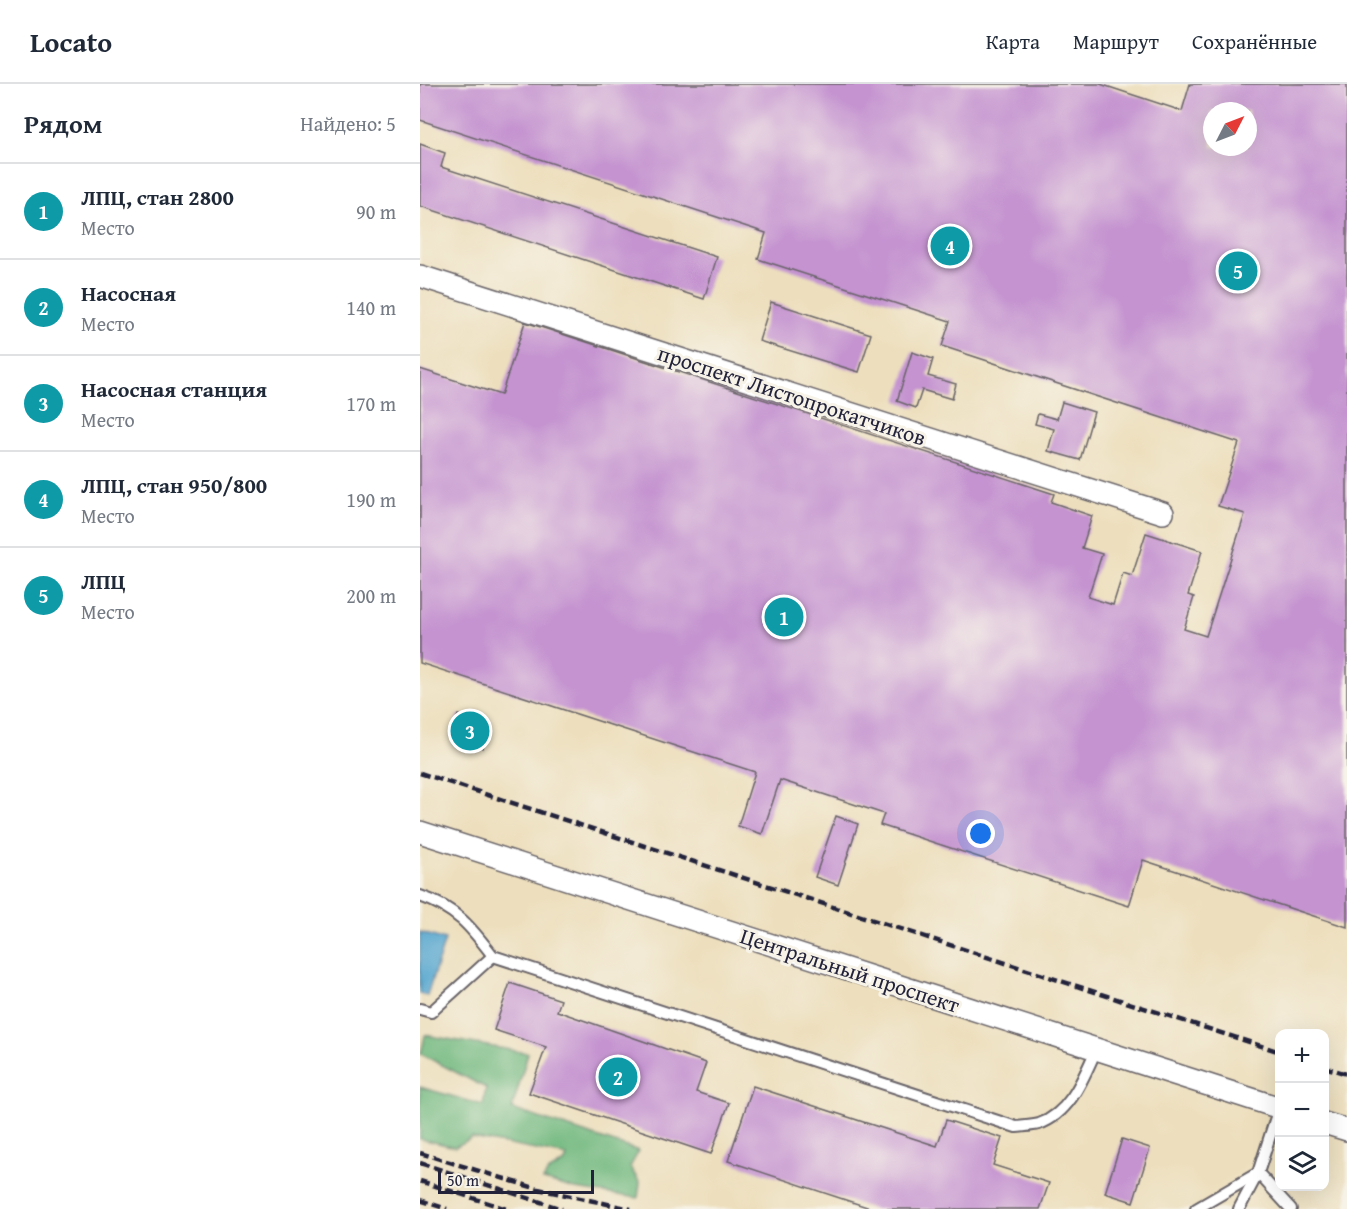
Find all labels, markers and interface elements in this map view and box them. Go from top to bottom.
text: Locato [30,21,112,62]
text: Карта [986,26,1040,57]
text: Маршрут [1073,26,1159,57]
text: Сохранённые [1192,26,1317,57]
north arrow [1203,102,1257,156]
text: Рядом [24,104,102,143]
text: Найдено: 5 [300,109,396,138]
text: ЛПЦ, стан 2800 [81,181,234,213]
text: 1 [38,197,49,226]
text: 90 m [356,197,396,226]
text: Место [81,213,135,242]
pin: 4 [930,224,970,268]
pin: 5 [1218,248,1258,294]
text: Насосная [81,277,176,309]
text: 2 [38,293,49,322]
text: 140 m [346,293,396,322]
text: Место [81,309,135,338]
street label: проспект Листопрокатчиков [654,337,930,453]
text: Насосная станция [81,373,267,405]
text: 3 [38,389,49,418]
text: 170 m [346,389,396,418]
text: Место [81,405,135,434]
text: ЛПЦ, стан 950/800 [81,469,267,501]
text: 4 [38,485,49,514]
text: 190 m [346,485,396,514]
text: Место [81,501,135,530]
text: ЛПЦ [81,565,126,597]
text: 5 [38,581,49,610]
text: 200 m [346,581,396,610]
pin: 1 [764,594,804,640]
text: Место [81,597,135,626]
pin: 3 [451,708,490,754]
your location [966,819,995,848]
street label: Центральный проспект [736,919,964,1021]
map controls [1275,1029,1329,1191]
button: + [1275,1029,1329,1083]
pin: 2 [598,1054,638,1100]
button: − [1275,1083,1329,1137]
button: layers [1275,1137,1329,1191]
scale bar [438,1167,594,1194]
text: 50 m [447,1168,479,1192]

